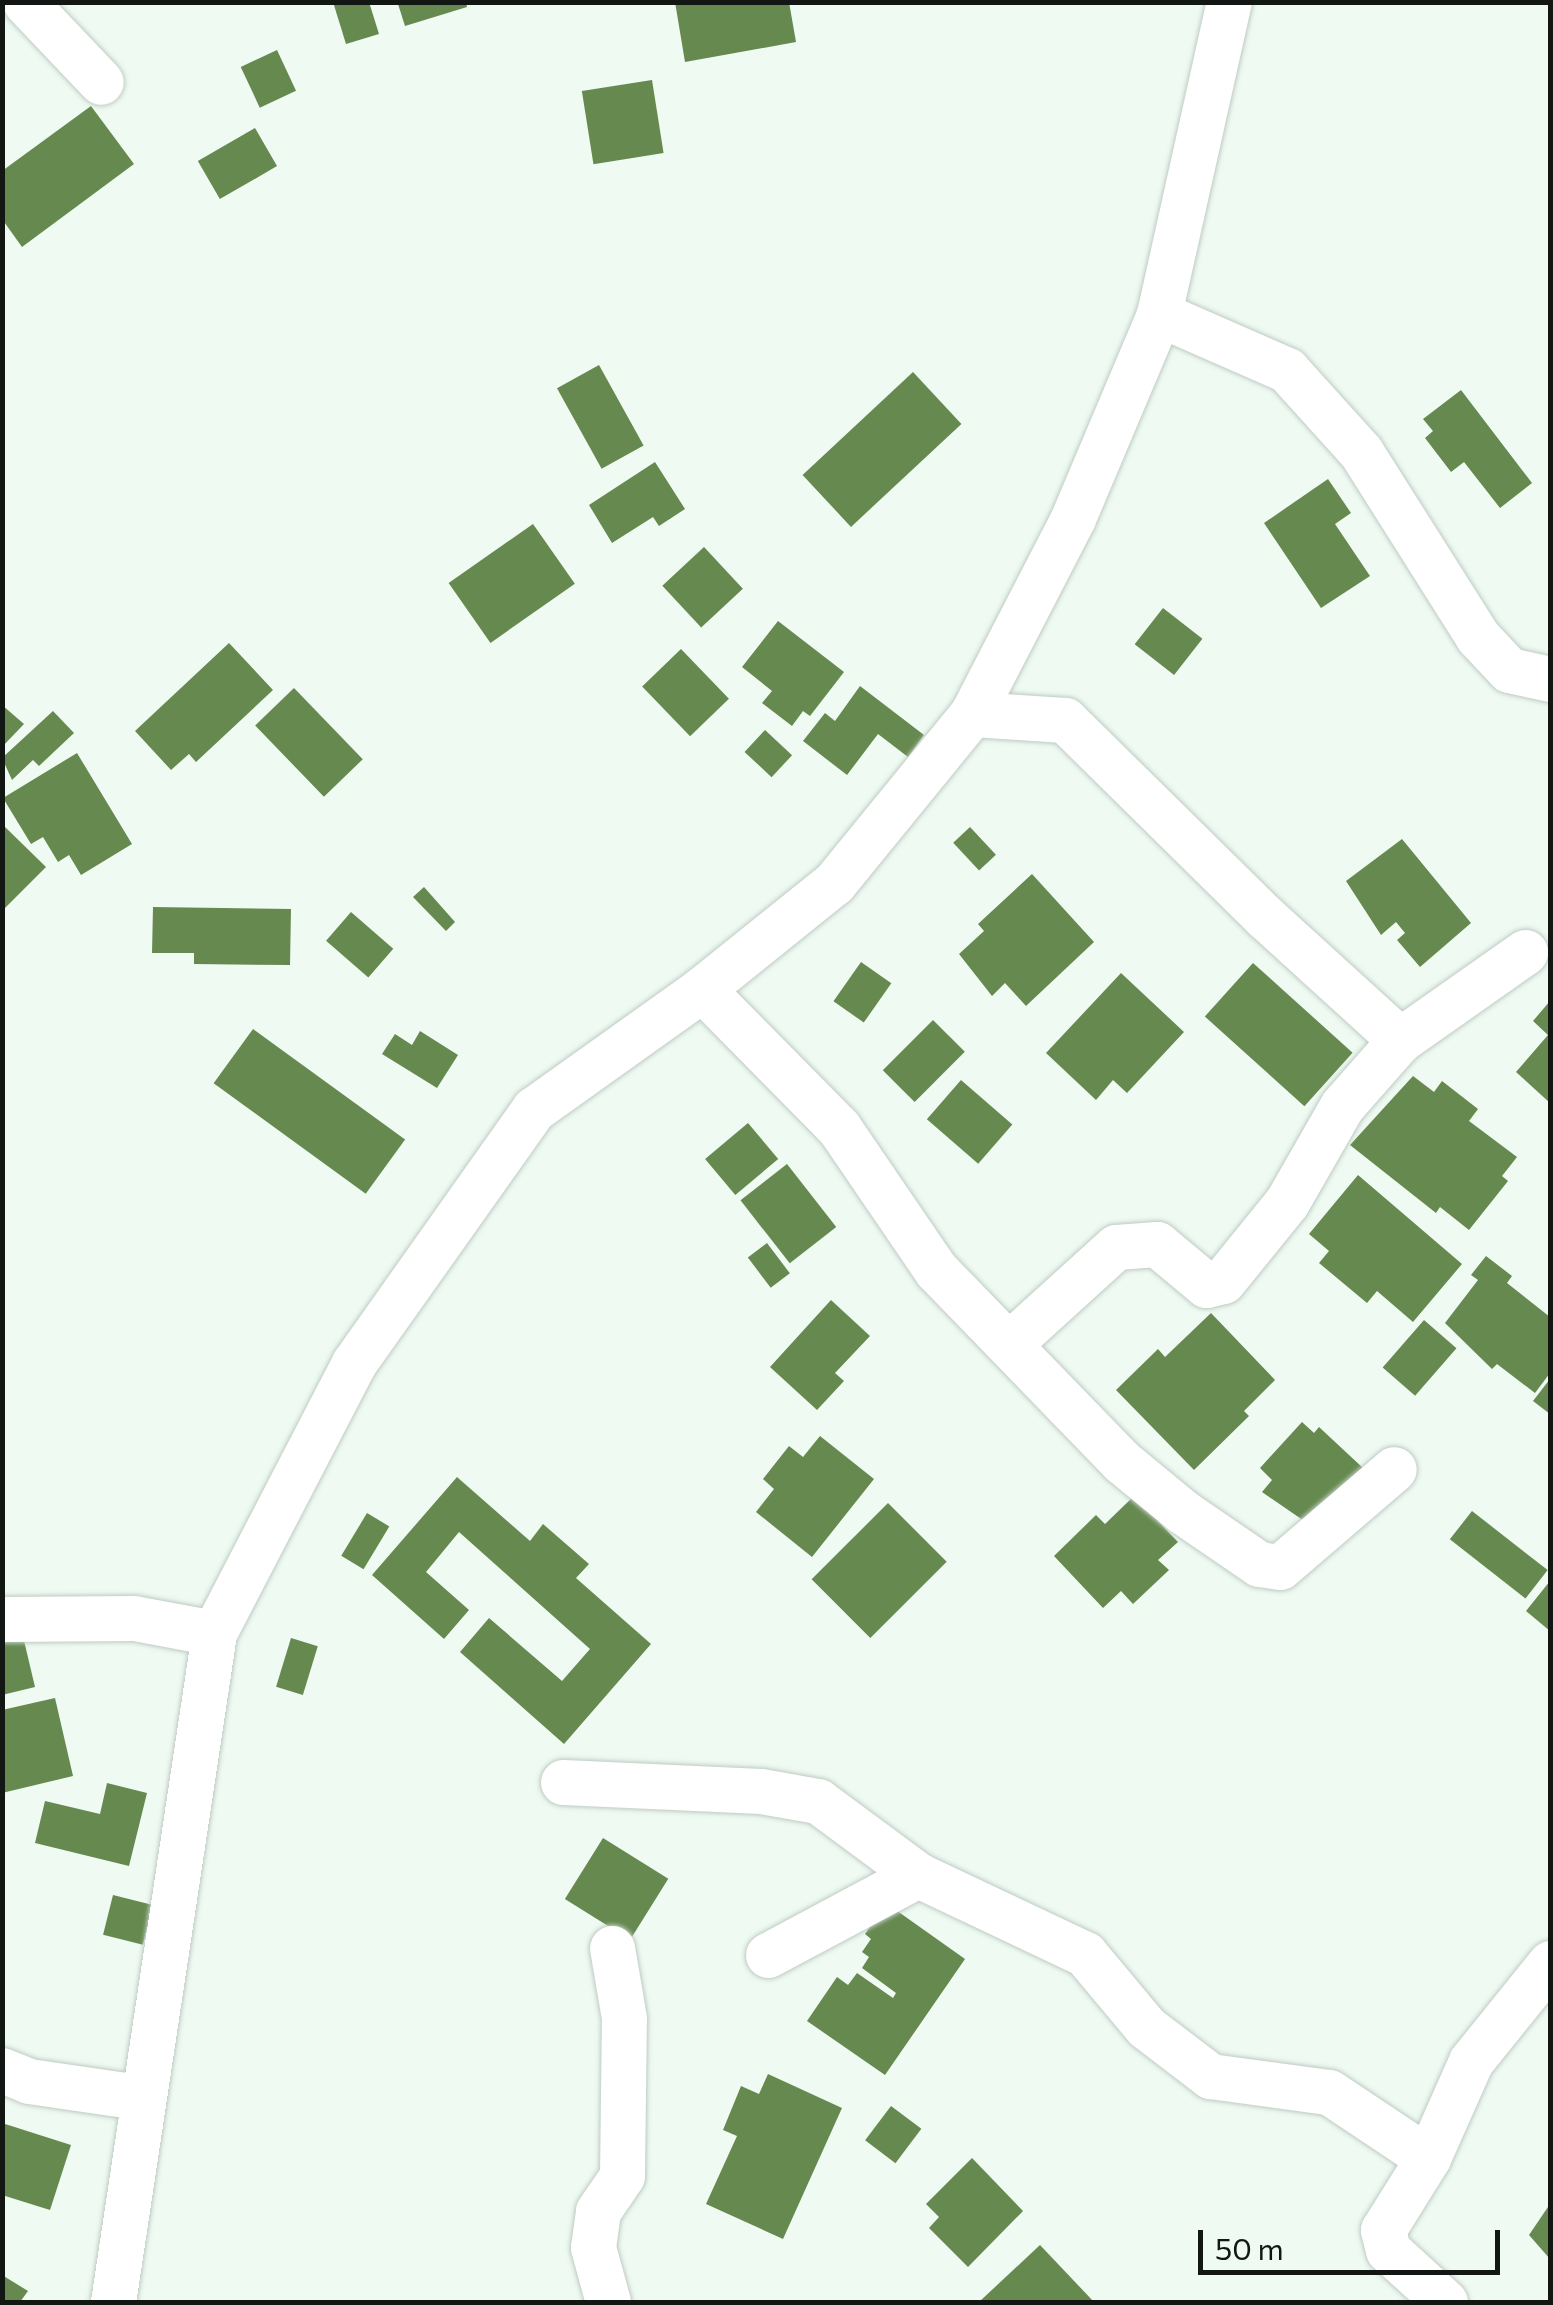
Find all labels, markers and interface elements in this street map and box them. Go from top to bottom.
scale bar [1203,2210,1506,2272]
text: 50 m [1215,2229,1284,2266]

